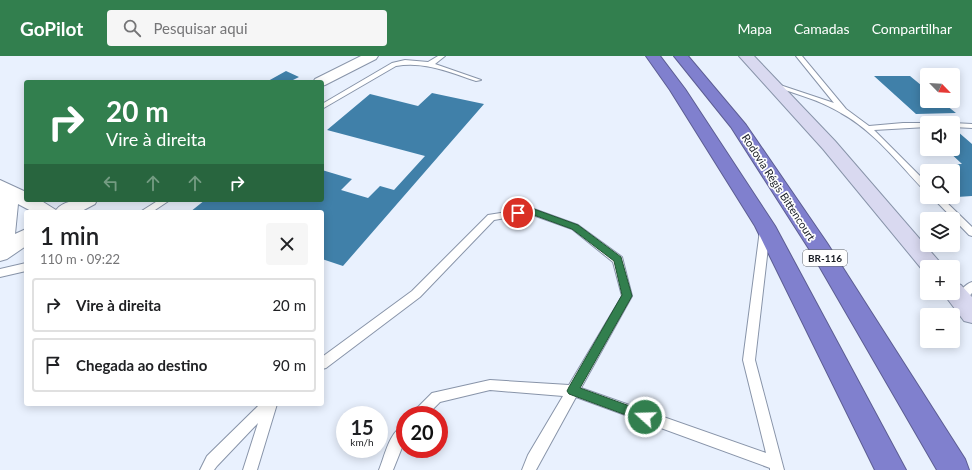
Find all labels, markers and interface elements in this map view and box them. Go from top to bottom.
search box [107,10,387,46]
text: GoPilot [20,17,83,40]
icon: search [121,17,143,39]
text: Pesquisar aqui [153,19,248,37]
text: Mapa [737,20,772,37]
text: Camadas [794,20,850,37]
text: Compartilhar [872,20,952,37]
north arrow [920,68,960,108]
map controls [920,68,960,348]
text: 20 m [106,94,169,128]
icon: right [40,96,92,148]
button: sound [920,116,960,156]
text: Vire à direita [106,128,206,150]
street label: Rodovia Régis Bittencourt [740,131,818,243]
button: search [920,164,960,204]
icon: left [100,172,122,194]
icon: ahead [142,172,164,194]
icon: ahead [184,172,206,194]
icon: right [226,172,248,194]
pin [501,196,535,230]
icon: arrive [507,202,529,224]
button: layers [920,212,960,252]
text: 1 min [40,221,99,250]
button: close [266,223,308,265]
road number: BR-116 [803,250,847,266]
text: 110 m · 09:22 [40,251,120,267]
button: + [920,260,960,300]
icon: right [42,294,64,316]
text: Vire à direita [76,296,161,314]
text: 20 m [272,296,306,314]
button: − [920,308,960,348]
icon: arrive [42,354,64,376]
text: Chegada ao destino [76,356,207,374]
text: 90 m [272,356,306,374]
position arrow [624,396,666,438]
speed limit sign: 20 [396,406,448,458]
text: 15 [350,415,374,439]
text: km/h [350,436,374,448]

